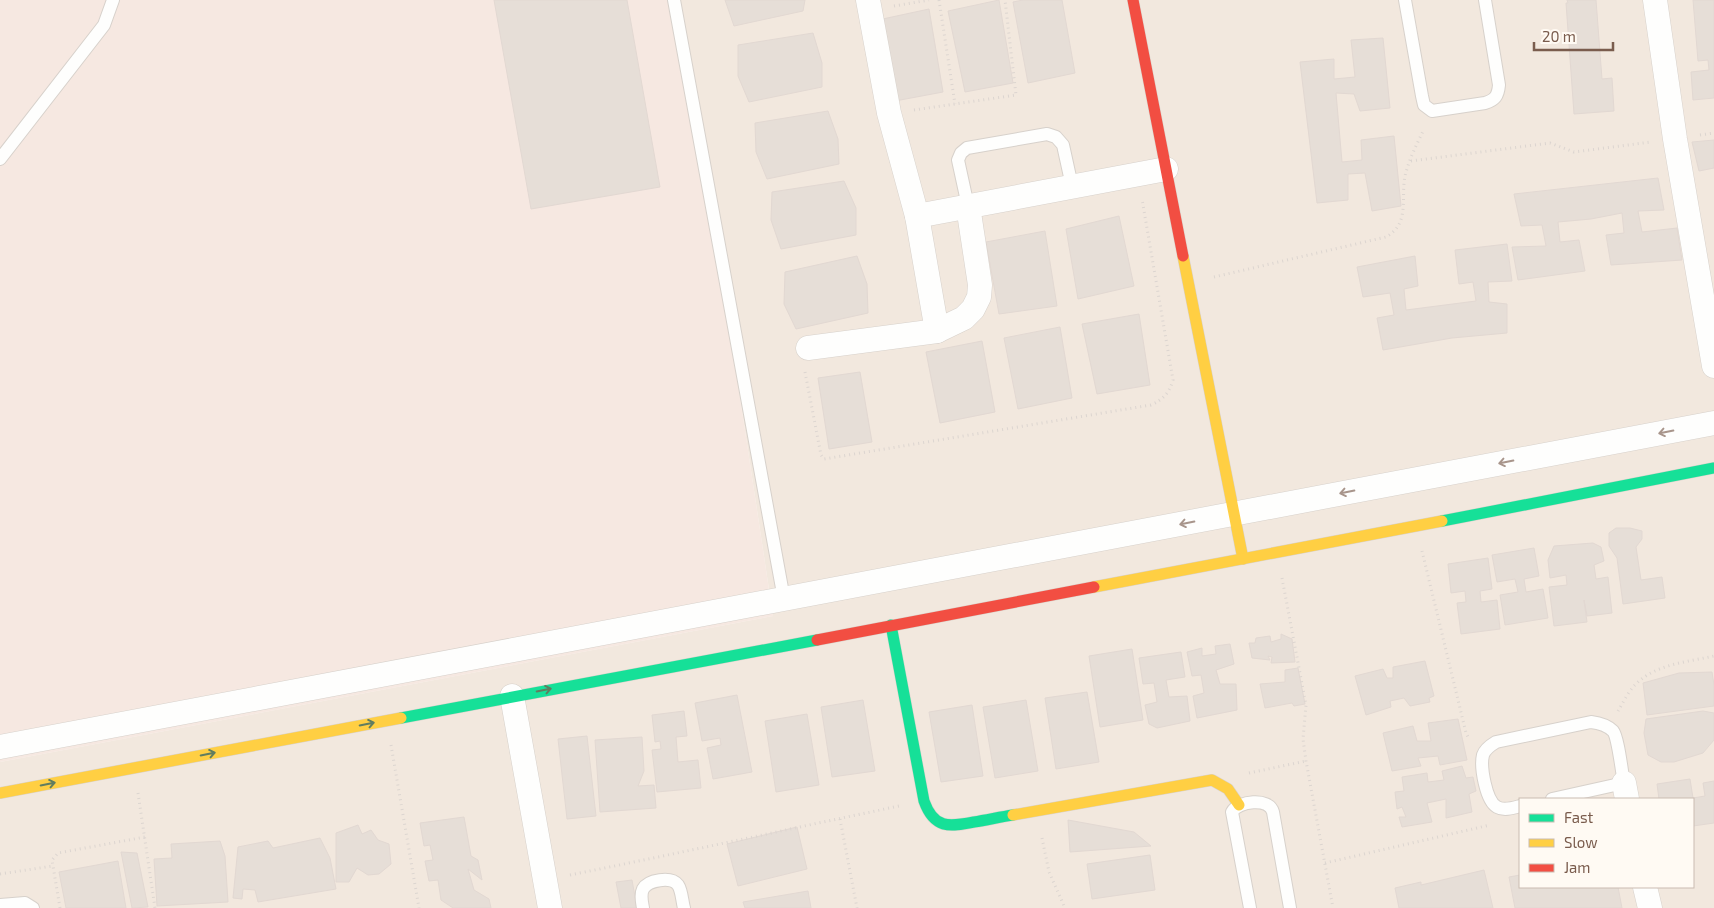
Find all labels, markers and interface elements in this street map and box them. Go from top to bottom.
scale bar [1534,20,1613,52]
text: 20 m [1542,27,1576,45]
one-way arrow [1659,428,1675,437]
one-way arrow [1499,458,1515,468]
one-way arrow [1339,488,1355,498]
one-way arrow [1179,518,1195,528]
one-way arrow [536,685,552,695]
one-way arrow [359,718,375,728]
one-way arrow [199,749,215,758]
one-way arrow [40,779,56,788]
legend [1519,798,1694,888]
text: Fast [1564,808,1594,826]
text: Slow [1564,833,1598,851]
text: Jam [1564,858,1590,876]

